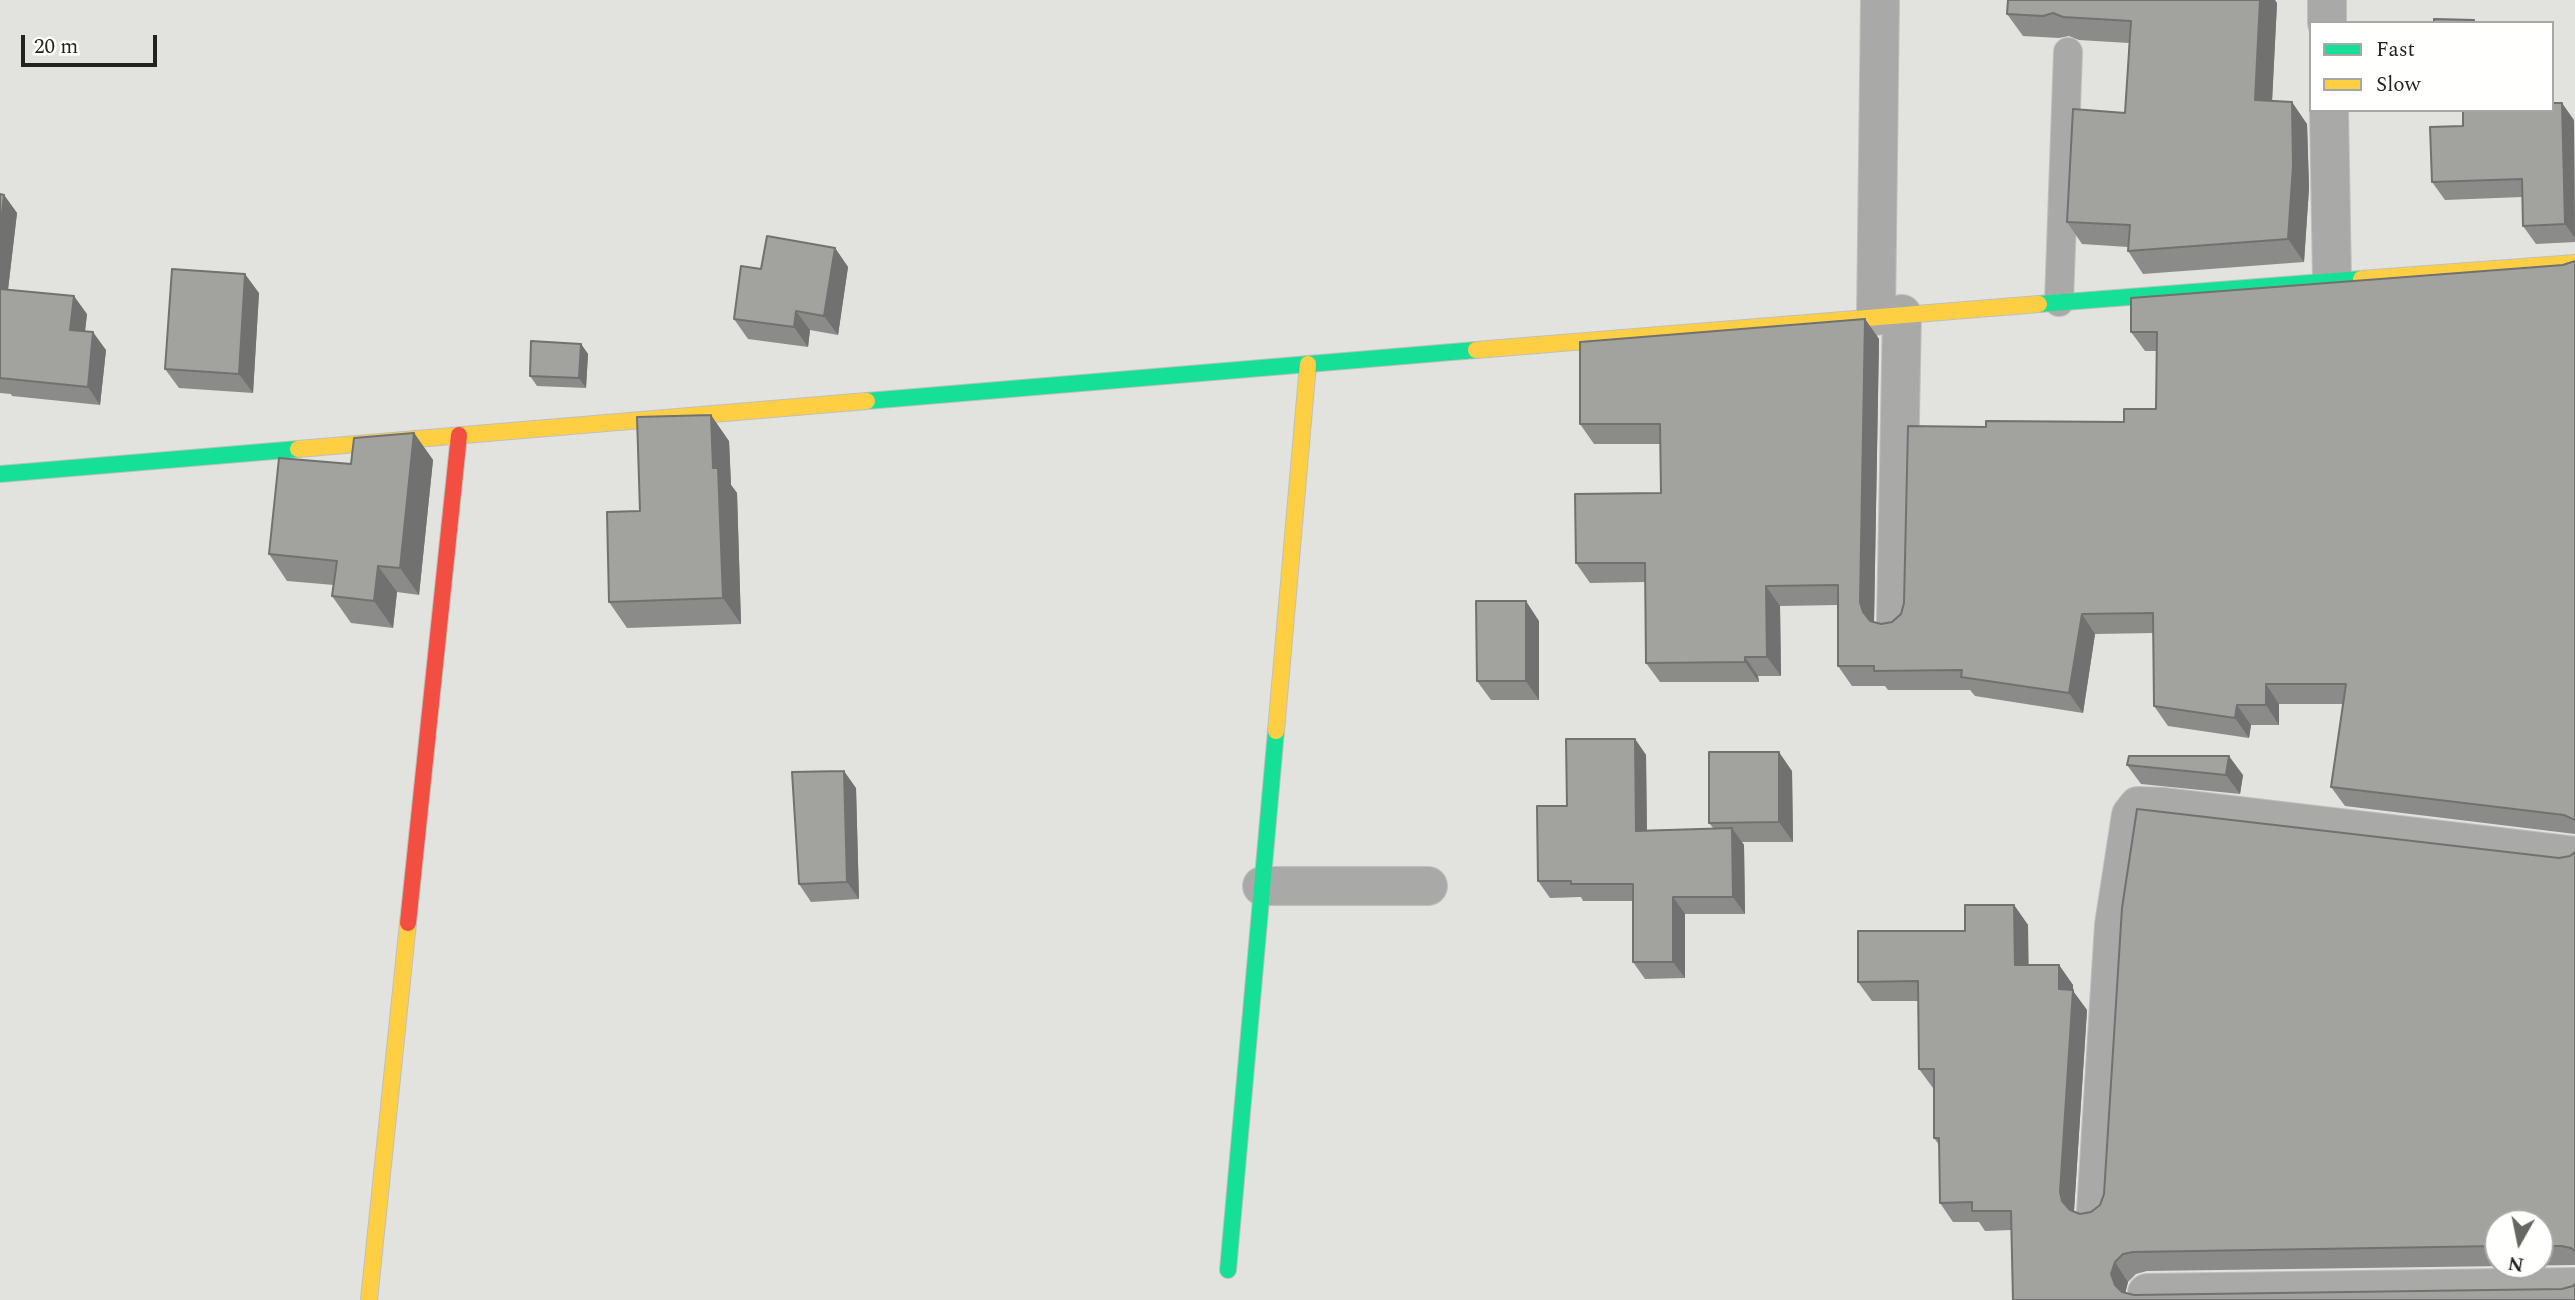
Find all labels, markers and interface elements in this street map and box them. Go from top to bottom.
scale bar [24,21,161,65]
legend [2309,21,2554,112]
text: 20 m [34,31,78,63]
text: Fast [2376,34,2415,66]
text: Slow [2376,69,2420,101]
north arrow [2484,1209,2554,1279]
text: N [2506,1248,2526,1279]

